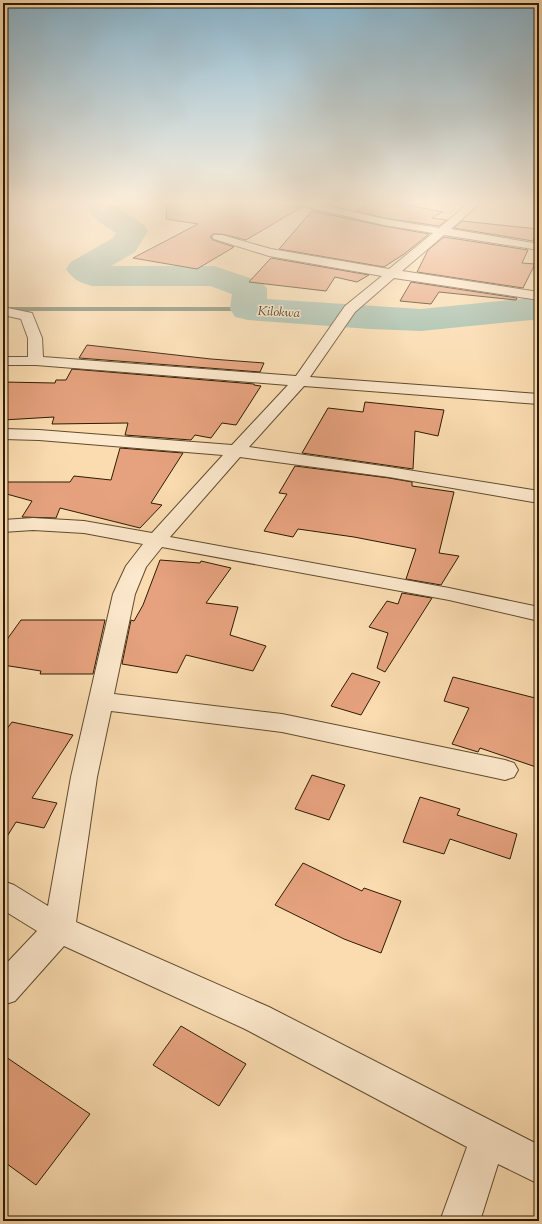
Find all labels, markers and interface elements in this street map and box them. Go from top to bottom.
water label: Kilokwa [257,303,301,323]

